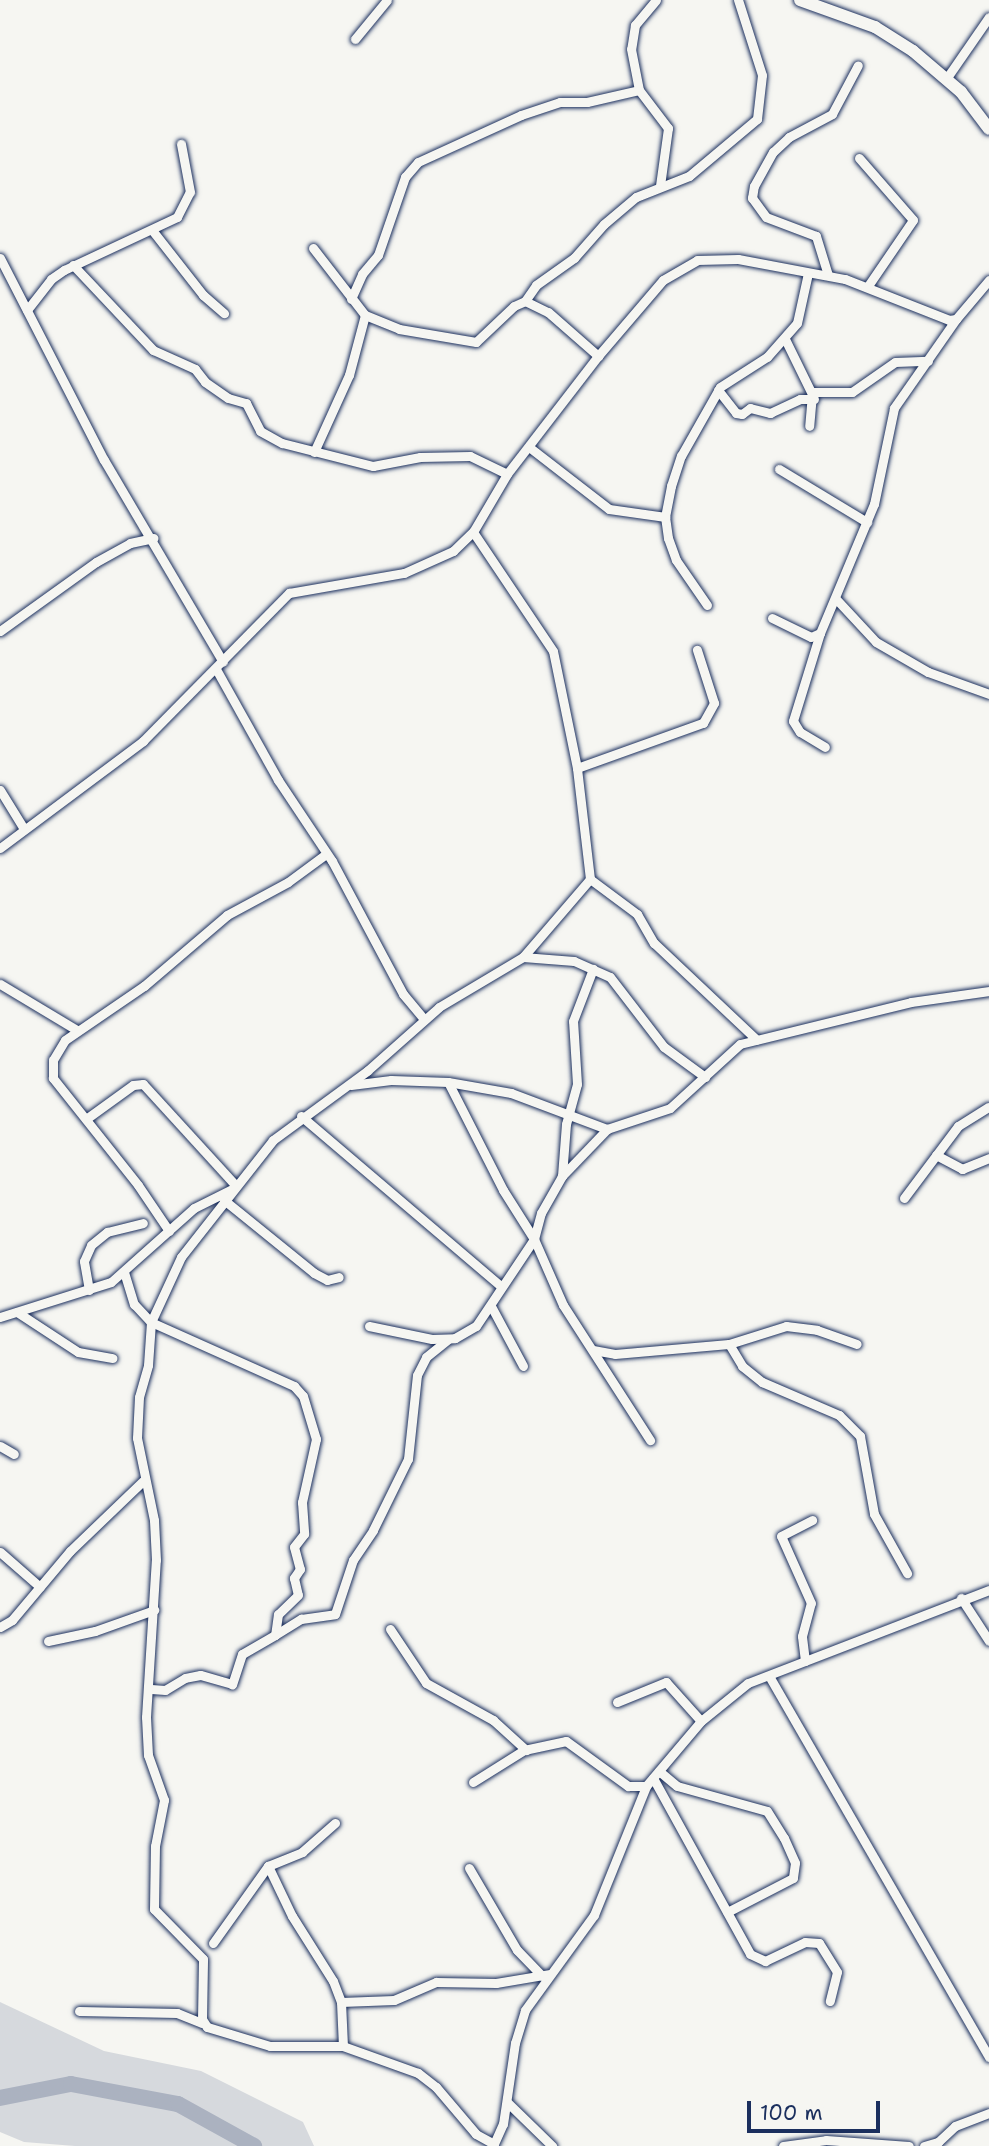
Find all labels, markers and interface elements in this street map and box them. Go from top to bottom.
scale bar [751,2086,884,2130]
text: 100 m [760,2099,823,2127]

